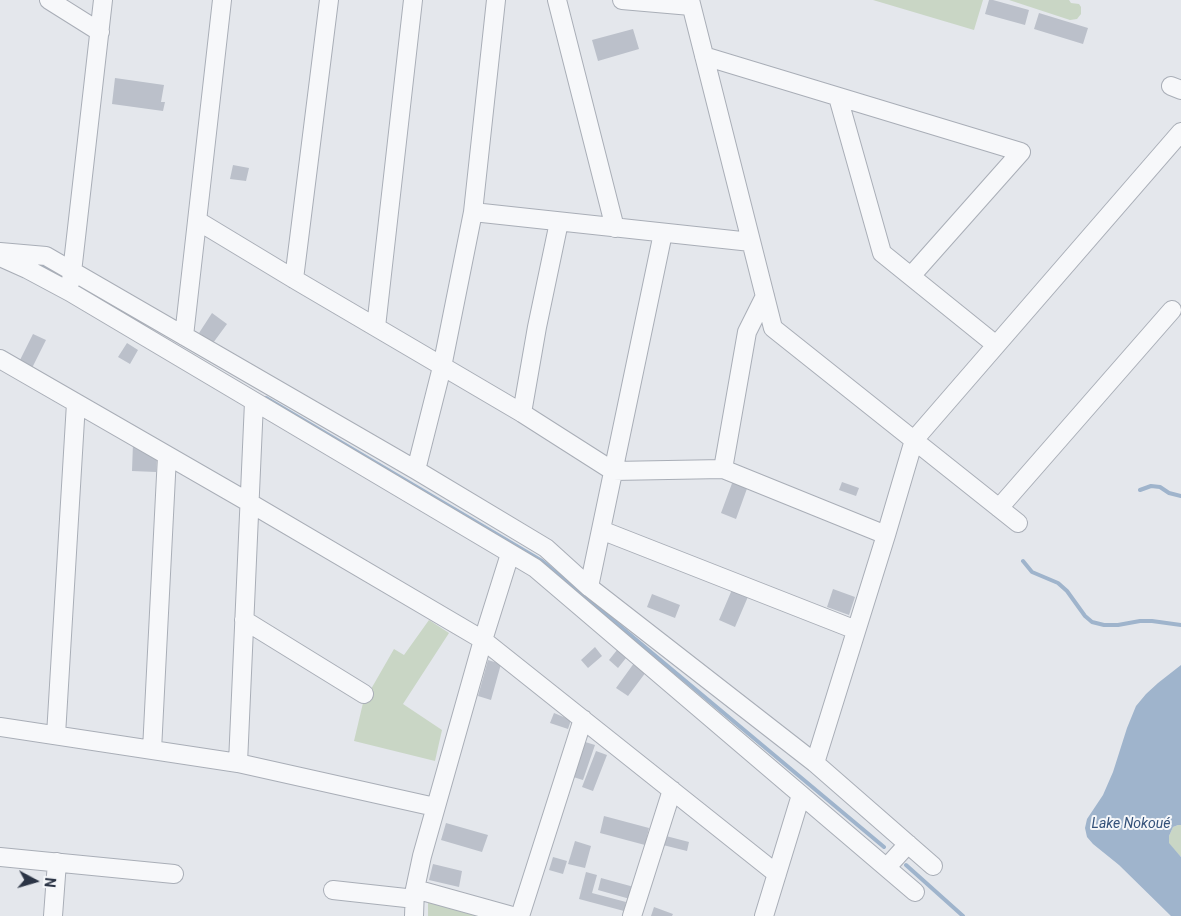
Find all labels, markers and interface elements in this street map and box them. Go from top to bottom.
water label: Lake Nokoué [1092,816,1170,832]
north arrow [10,856,60,906]
text: N [41,877,58,888]

